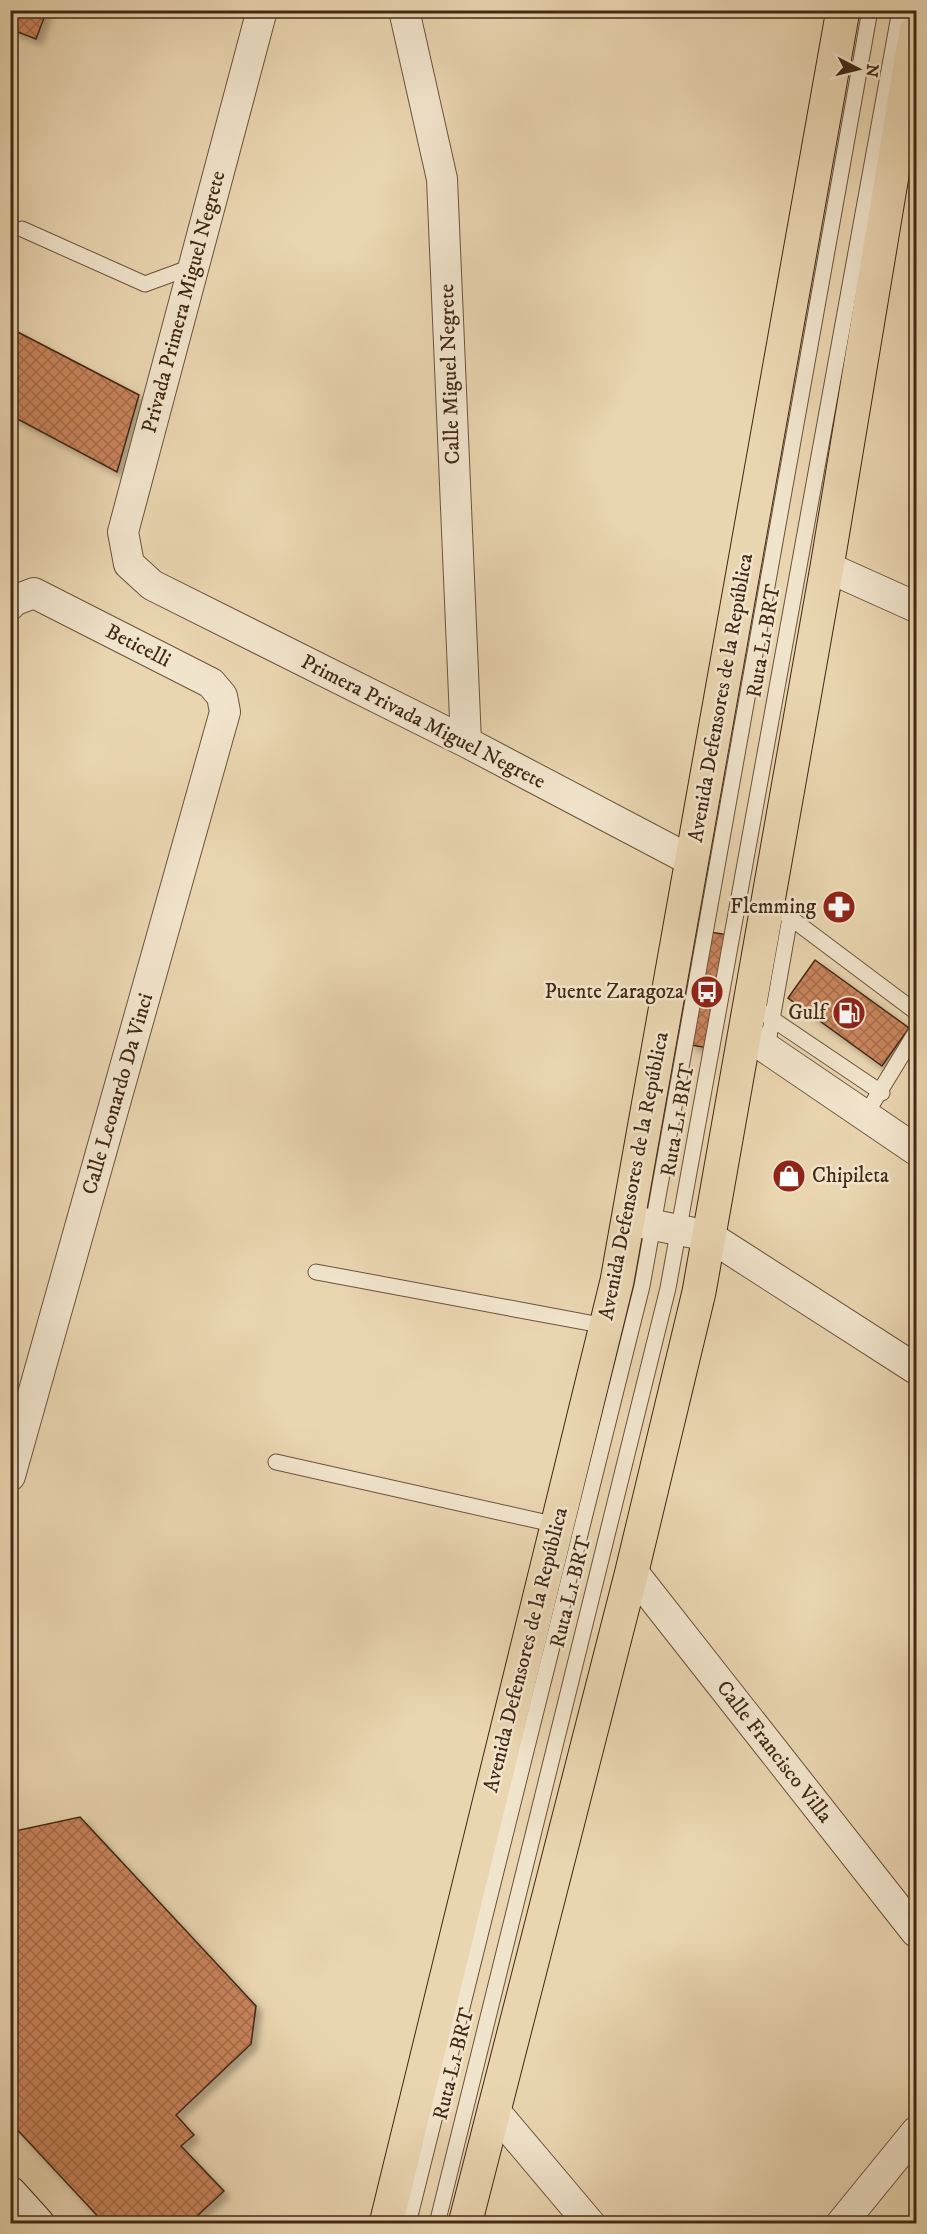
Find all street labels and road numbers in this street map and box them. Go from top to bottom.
street label: Privada Primera Miguel Negrete [136,168,232,436]
street label: Calle Miguel Negrete [434,283,466,465]
street label: Avenida Defensores de la República [683,551,759,845]
street label: Ruta L1 BRT [741,582,787,700]
street label: Beticelli [101,619,175,673]
street label: Primera Privada Miguel Negrete [296,649,550,795]
street label: Calle Leonardo Da Vinci [77,990,159,1198]
street label: Avenida Defensores de la República [593,1030,675,1322]
street label: Ruta L1 BRT [655,1061,701,1179]
street label: Avenida Defensores de la República [478,1505,574,1795]
street label: Ruta L1 BRT [545,1533,598,1651]
street label: Calle Francisco Villa [710,1676,838,1828]
street label: Ruta L1 BRT [428,2005,481,2123]

